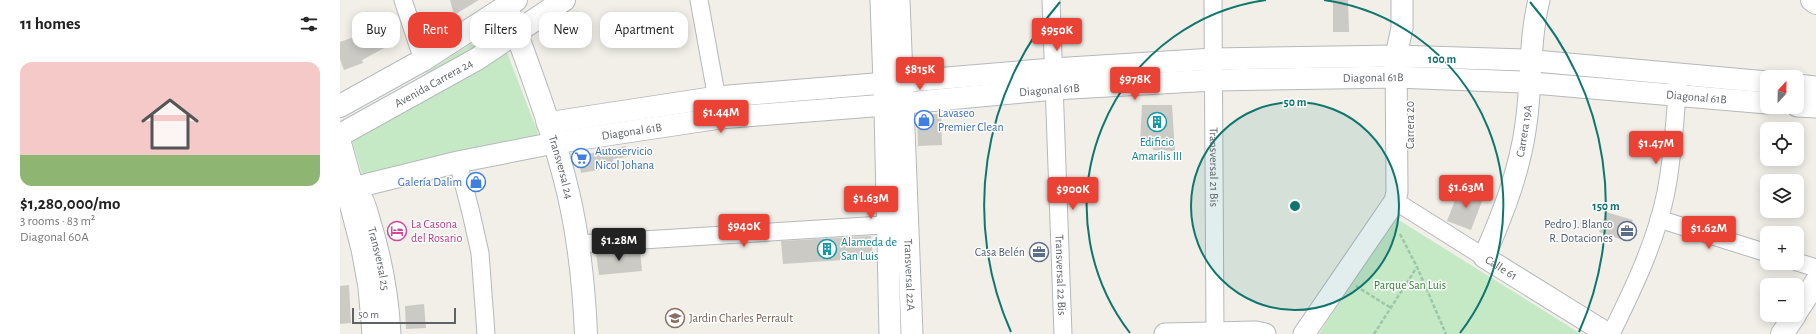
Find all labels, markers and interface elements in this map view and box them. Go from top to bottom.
chip: Buy [352,12,400,48]
chip: Rent [408,12,462,48]
chip: Filters [470,12,531,48]
chip: New [539,12,592,48]
chip: Apartment [600,12,688,48]
icon: filters [298,13,320,35]
text: 11 homes [20,15,80,32]
pin: $950K [1029,18,1085,52]
text: $950K [1041,24,1073,37]
text: 100 m [1428,53,1456,65]
street label: Avenida Carrera 24 [392,56,475,110]
pin: $815K [892,57,948,91]
text: $815K [905,63,935,76]
pin: $978K [1107,67,1163,101]
north arrow [1760,70,1804,114]
map controls [1760,70,1804,322]
street label: Diagonal 61B [1343,71,1404,84]
text: $978K [1119,73,1151,86]
street label: Diagonal 61B [1019,82,1080,98]
icon: home [134,88,206,160]
street label: Diagonal 61B [1666,88,1727,106]
text: 50 m [1284,96,1307,108]
pin: $1.44M [688,100,754,134]
street label: Carrera 20 [1404,101,1416,149]
street label: Carrera 19A [1514,104,1534,158]
text: $1.44M [703,106,739,119]
place label: Lavaseo Premier Clean [938,107,1004,133]
shop icon: Lavaseo Premier Clean [913,109,935,131]
building icon: Edificio Amarilis III [1146,111,1168,133]
street label: Diagonal 61B [601,121,663,142]
button: locate [1760,122,1804,166]
street label: Transversal 21 Bis [1208,127,1220,207]
pin: $1.47M [1623,131,1689,165]
street label: Transversal 24 [547,134,575,200]
place label: Edificio Amarilis III [1132,136,1182,162]
text: $1.47M [1638,137,1674,150]
place label: Autoservicio Nicol Johana [595,145,655,171]
supermarket icon: Autoservicio Nicol Johana [570,147,592,169]
shop icon: Galería Dalim [465,171,487,193]
button: layers [1760,174,1804,218]
pin: $1.63M [1433,175,1499,209]
place label: Galería Dalim [398,176,462,188]
pin: $900K [1045,177,1101,211]
text: $1.63M [1448,181,1484,194]
text: $900K [1056,183,1090,196]
pin: $1.63M [838,186,904,220]
text: $1.63M [853,192,889,205]
text: $1,280,000/mo [20,195,120,212]
centre of rings [1288,199,1302,213]
text: 150 m [1592,200,1620,212]
pin: $940K [716,214,772,248]
text: 3 rooms · 83 m² [20,215,95,228]
pin: $1.62M [1676,216,1742,250]
place label: La Casona del Rosario [411,218,462,244]
place label: Pedro J. Blanco R. Dotaciones [1544,218,1613,244]
hotel icon: La Casona del Rosario [386,220,408,242]
text: $940K [727,220,761,233]
office icon: Pedro J. Blanco R. Dotaciones [1616,220,1638,242]
text: $1.62M [1691,222,1727,235]
street label: Transversal 25 [366,226,392,291]
button: + [1760,226,1804,270]
pin: $1.28M [586,228,652,262]
text: Diagonal 60A [20,231,89,244]
text: $1.28M [601,234,637,247]
street label: Transversal 22 Bis [1053,234,1068,316]
place label: Alameda de San Luis [841,236,897,262]
building icon: Alameda de San Luis [816,238,838,260]
street label: Transversal 22A [902,238,917,311]
office icon: Casa Belén [1028,241,1050,263]
place label: Casa Belén [975,246,1025,258]
street label: Calle 61 [1483,253,1519,282]
button: − [1760,278,1804,322]
park label: Parque San Luis [1374,279,1446,291]
scale bar [352,306,456,325]
school or university icon: Jardin Charles Perrault [664,307,686,329]
text: 50 m [358,309,379,320]
place label: Jardin Charles Perrault [689,312,793,324]

